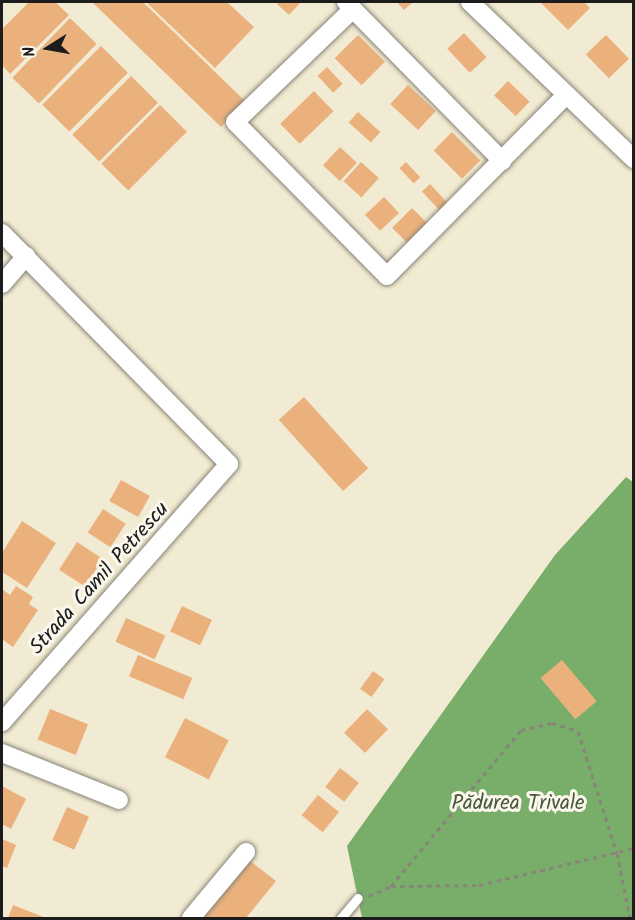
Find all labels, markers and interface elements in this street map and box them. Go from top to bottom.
north arrow [18,18,78,78]
text: N [17,44,43,59]
street label: Strada Camil Petrescu [25,498,175,660]
park label: Pădurea Trivale [451,791,585,817]

